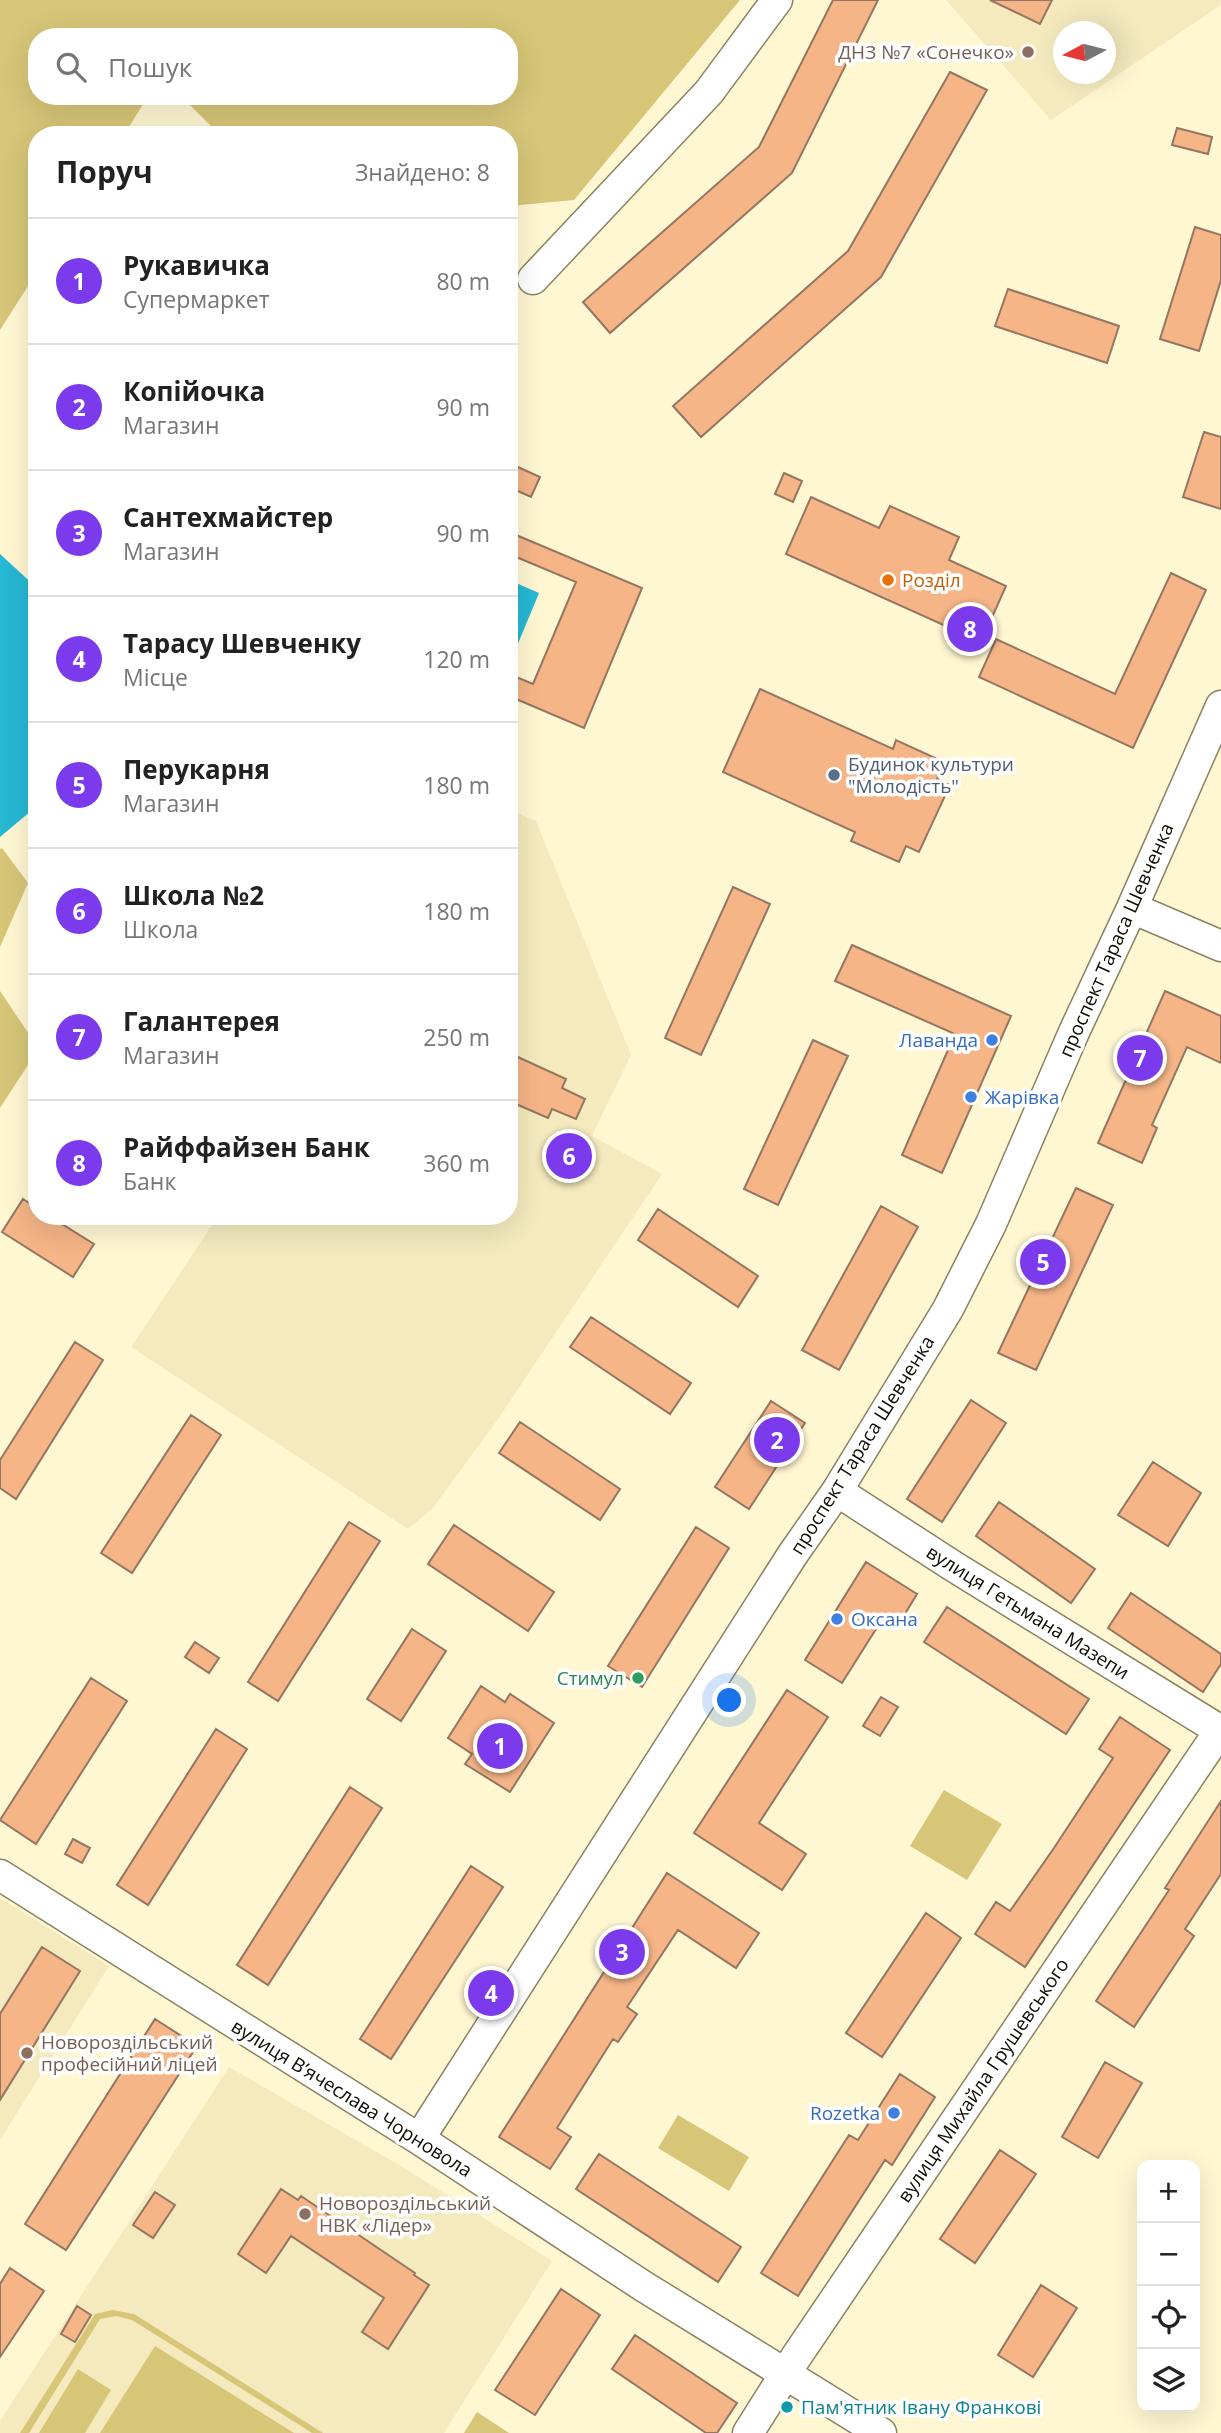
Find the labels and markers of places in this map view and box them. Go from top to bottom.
place label: ДНЗ №7 «Сонечко» [838,39,1014,65]
marker: ДНЗ №7 «Сонечко» [1020,44,1036,60]
place label: Розділ [902,567,961,593]
marker: Розділ [880,572,896,588]
pin: 8 [947,603,993,655]
place label: Будинок культури "Молодість" [848,751,1014,799]
marker: Будинок культури "Молодість" [826,767,842,783]
place label: Лаванда [899,1027,978,1053]
marker: Лаванда [984,1032,1000,1048]
pin: 7 [1117,1032,1163,1084]
place label: Жарівка [985,1084,1059,1110]
marker: Жарівка [963,1089,979,1105]
pin: 6 [546,1130,592,1182]
pin: 5 [1020,1236,1066,1288]
pin: 2 [754,1414,800,1466]
place label: Оксана [851,1606,918,1632]
marker: Оксана [829,1611,845,1627]
place label: Стимул [557,1665,624,1691]
marker: Стимул [630,1670,646,1686]
pin: 1 [477,1720,523,1772]
pin: 3 [599,1926,645,1978]
pin: 4 [468,1967,514,2019]
place label: Новороздільський професійний ліцей [41,2029,218,2077]
marker: Новороздільський професійний ліцей [19,2045,35,2061]
place label: Rozetka [810,2100,880,2126]
marker: Rozetka [886,2105,902,2121]
place label: Новороздільський НВК «Лідер» [319,2190,491,2238]
marker: Новороздільський НВК «Лідер» [297,2206,313,2222]
place label: Пам'ятник Івану Франкові [801,2394,1041,2420]
marker: Пам'ятник Івану Франкові [779,2399,795,2415]

